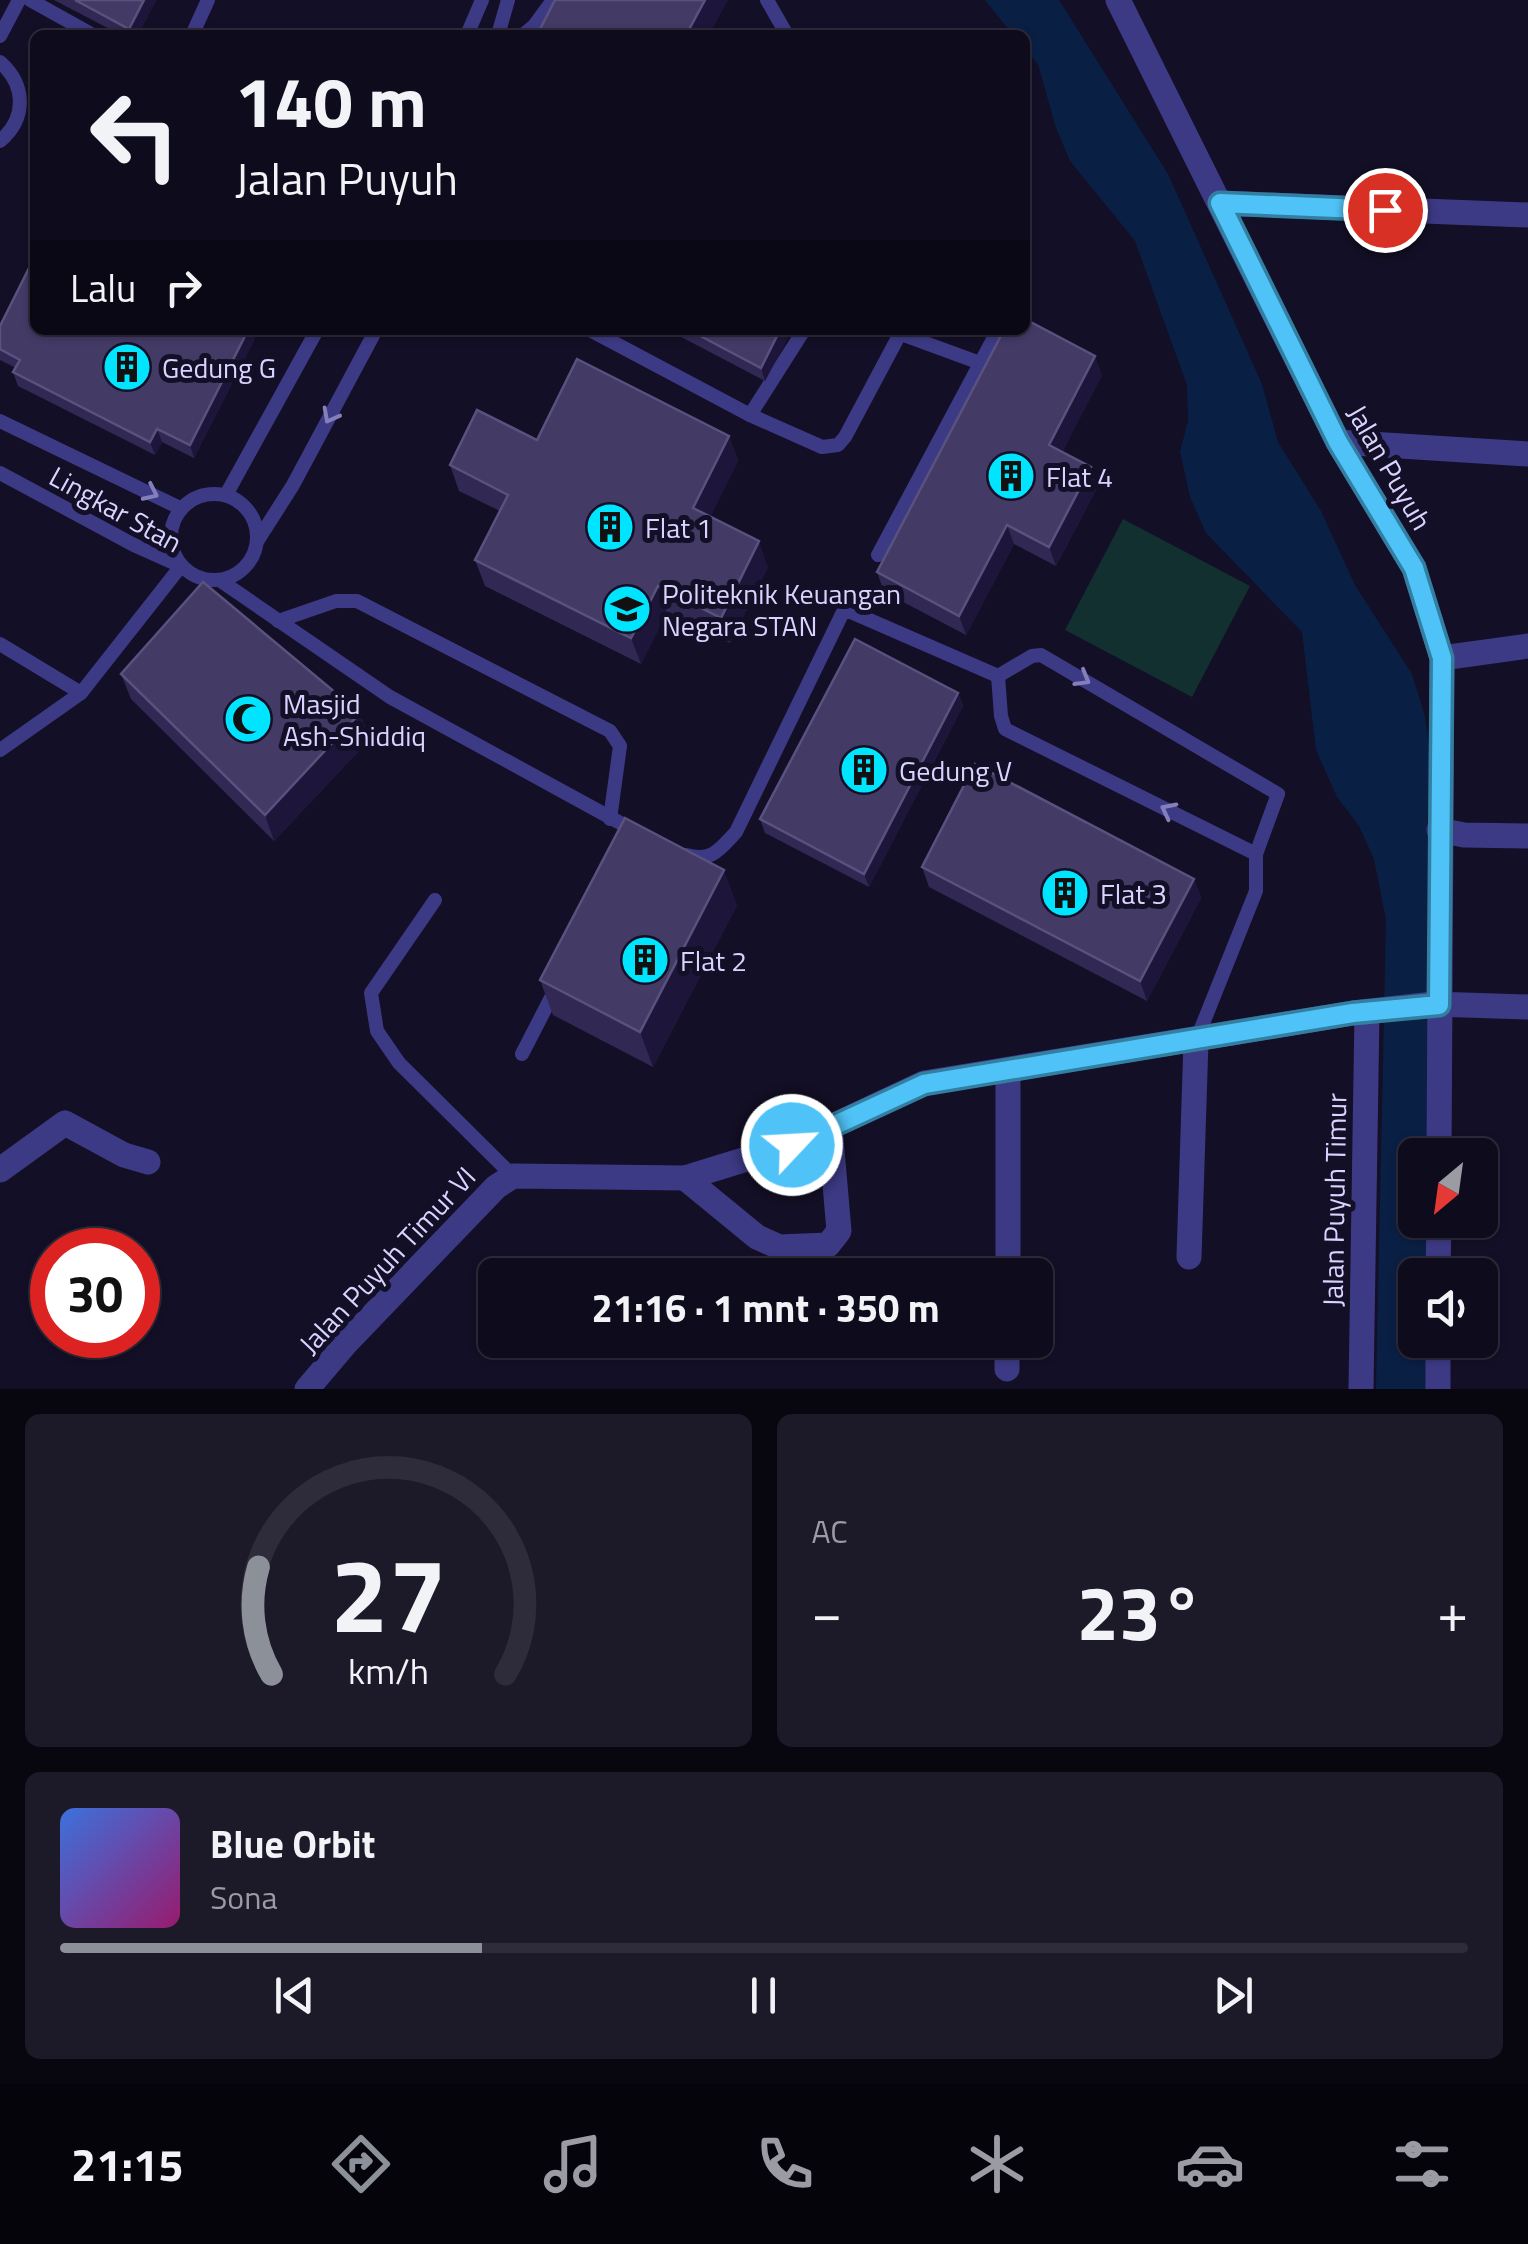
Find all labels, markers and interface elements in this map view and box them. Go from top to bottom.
text: 140 m [235,48,427,154]
icon: left [70,70,200,200]
text: Jalan Puyuh [235,144,458,212]
pin [1343,168,1428,253]
icon: arrive [1358,183,1413,238]
text: Lalu [70,259,136,317]
icon: right [156,260,211,315]
building icon: Gedung G [101,341,153,393]
place label: Gedung G [162,346,276,389]
street label: Jalan Puyuh [1337,396,1443,538]
one-way arrow [323,405,342,424]
building icon: Flat 4 [985,450,1037,502]
street label: Lingkar Stan [42,455,190,563]
place label: Flat 4 [1046,455,1113,498]
one-way arrow [141,481,159,501]
building icon: Flat 1 [584,501,636,553]
place label: Flat 1 [645,506,712,549]
place label: Politeknik Keuangan Negara STAN [662,572,901,647]
school or university icon: Politeknik Keuangan Negara STAN [601,583,653,635]
one-way arrow [1073,667,1091,686]
place label: Masjid Ash-Shiddiq [283,682,426,757]
mosque icon: Masjid Ash-Shiddiq [222,693,274,745]
building icon: Gedung V [838,744,890,796]
place label: Gedung V [899,749,1012,792]
one-way arrow [1161,803,1179,823]
building icon: Flat 3 [1039,867,1091,919]
place label: Flat 3 [1100,872,1167,915]
building icon: Flat 2 [619,934,671,986]
place label: Flat 2 [680,939,747,982]
street label: Jalan Puyuh Timur [1311,1092,1357,1307]
position arrow [740,1093,844,1197]
north arrow [1398,1138,1498,1238]
map controls [1398,1138,1498,1358]
street label: Jalan Puyuh Timur VI [288,1156,486,1364]
speed limit sign: 30 [30,1228,160,1358]
button: sound [1398,1258,1498,1358]
text: 21:16 · 1 mnt · 350 m [591,1279,940,1337]
text: AC [812,1507,848,1555]
text: 27 [330,1514,446,1672]
text: 23° [1077,1555,1203,1669]
text: − [812,1570,842,1653]
text: + [1437,1570,1468,1653]
text: km/h [348,1643,429,1698]
text: Blue Orbit [210,1815,375,1873]
text: Sona [210,1873,277,1921]
icon: previous [267,1968,322,2023]
icon: pause [736,1968,791,2023]
icon: next [1206,1968,1261,2023]
icon: directions [326,2129,396,2199]
icon: music [538,2129,608,2199]
icon: phone [750,2129,820,2199]
icon: climate [962,2129,1032,2199]
icon: car [1175,2129,1245,2199]
icon: filters [1387,2129,1457,2199]
text: 21:15 [71,2130,183,2198]

